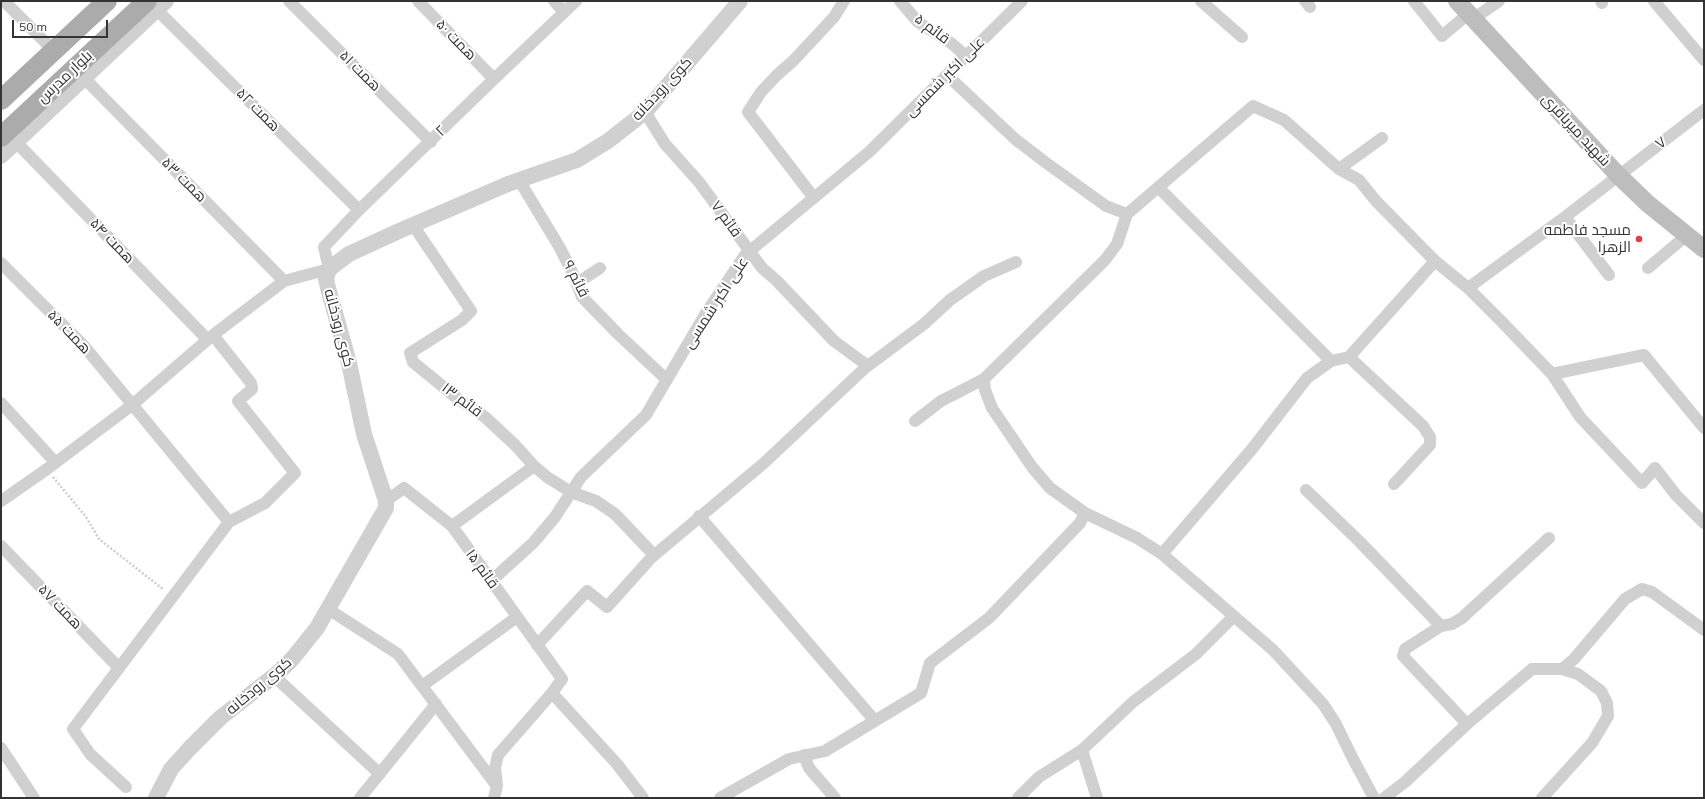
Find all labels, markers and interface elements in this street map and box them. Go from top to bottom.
street label: قائم ۵ [911,10,953,48]
scale bar [14,12,110,38]
street label: همت ۵۰ [432,16,480,64]
text: 50 m [19,19,47,34]
street label: علی اکبر شمسی [901,33,989,121]
street label: بلوار مدرس [34,47,96,107]
street label: همت ۵۱ [336,47,384,95]
street label: کوی رودخانه [628,54,696,124]
street label: همت ۵۲ [232,84,284,136]
street label: شهید میرباقری [1538,90,1614,170]
street label: ۲ [432,122,450,140]
street label: ۷ [1652,133,1670,153]
street label: همت ۵۳ [158,154,210,206]
street label: قائم ۷ [707,197,745,241]
street label: همت ۵۴ [86,214,138,268]
place label: مسجد فاطمه الزهرا [1544,221,1631,256]
marker: مسجد فاطمه الزهرا [1634,234,1644,244]
street label: علی اکبر شمسی [680,254,752,352]
street label: قائم ۹ [559,257,593,301]
street label: کوی رودخانه [320,287,358,369]
street label: همت ۵۵ [44,306,94,358]
street label: قائم ۱۳ [438,379,486,421]
street label: قائم ۱۵ [462,546,502,592]
street label: همت ۵۷ [34,581,86,633]
street label: کوی رودخانه [223,653,295,719]

